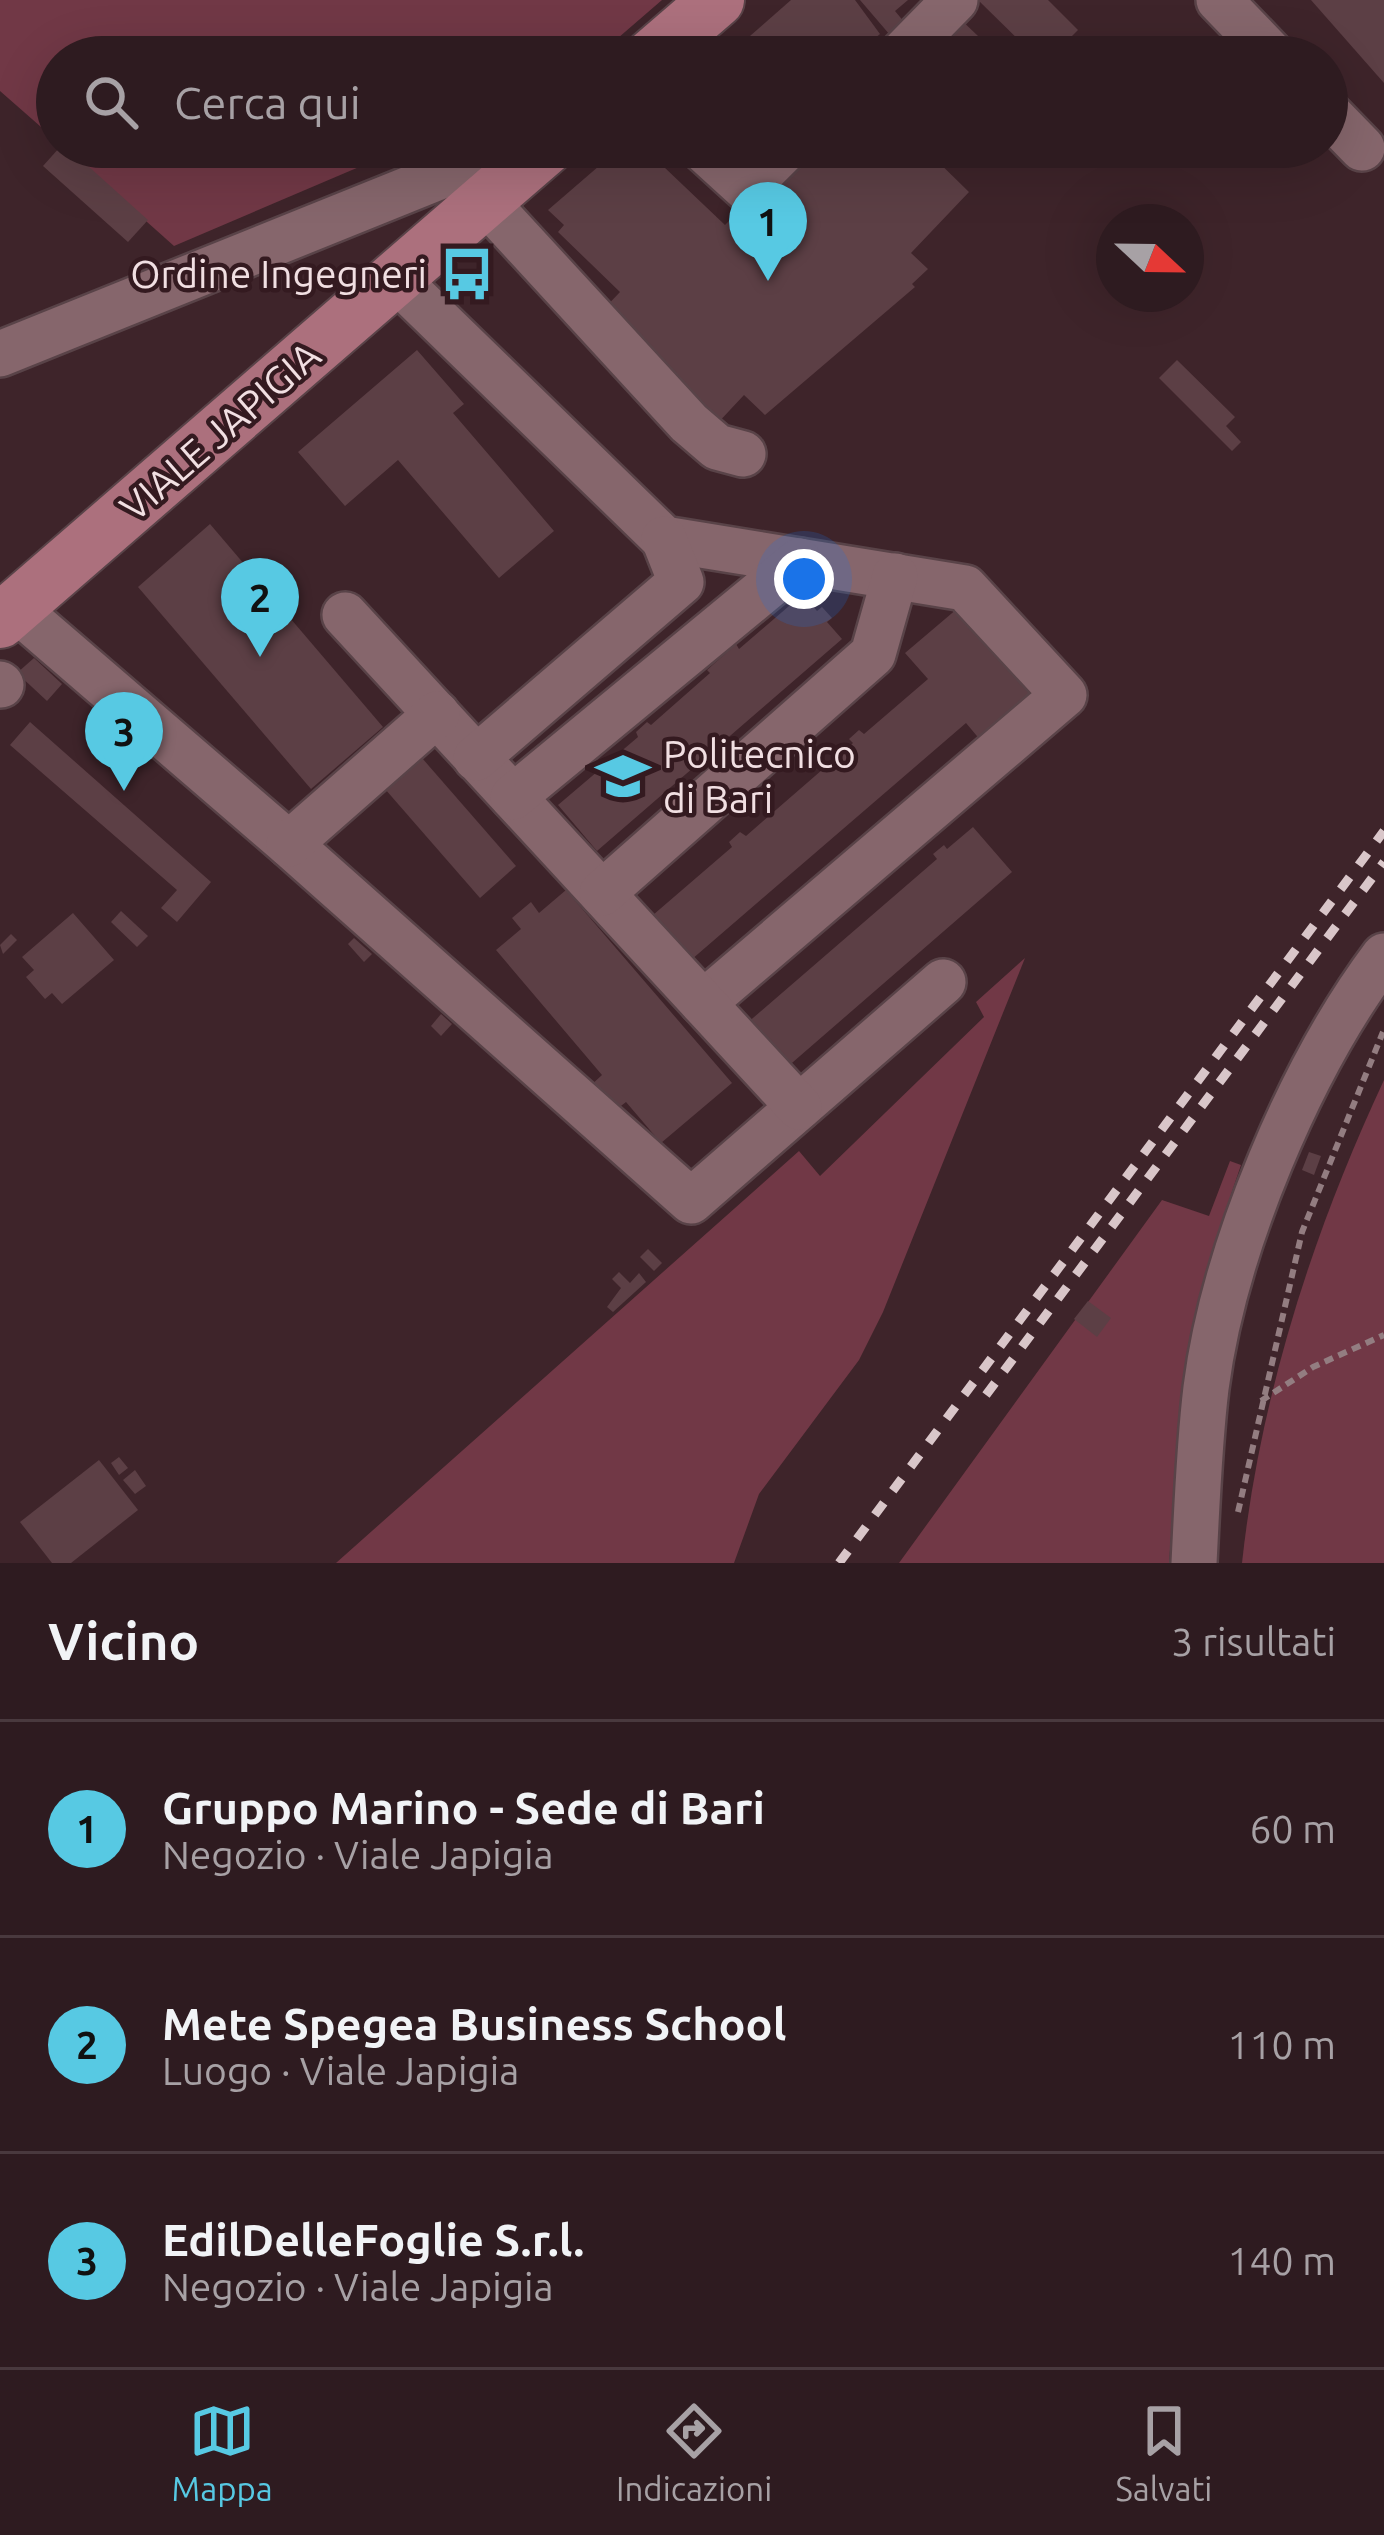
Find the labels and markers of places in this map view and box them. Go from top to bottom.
pin: 1 [729,182,807,281]
bus stop icon: Ordine Ingegneri [438,245,496,303]
place label: Ordine Ingegneri [130,252,427,295]
pin: 2 [221,558,299,657]
pin: 3 [85,692,163,791]
place label: Politecnico di Bari [663,732,856,820]
school or university icon: Politecnico di Bari [594,747,652,805]

